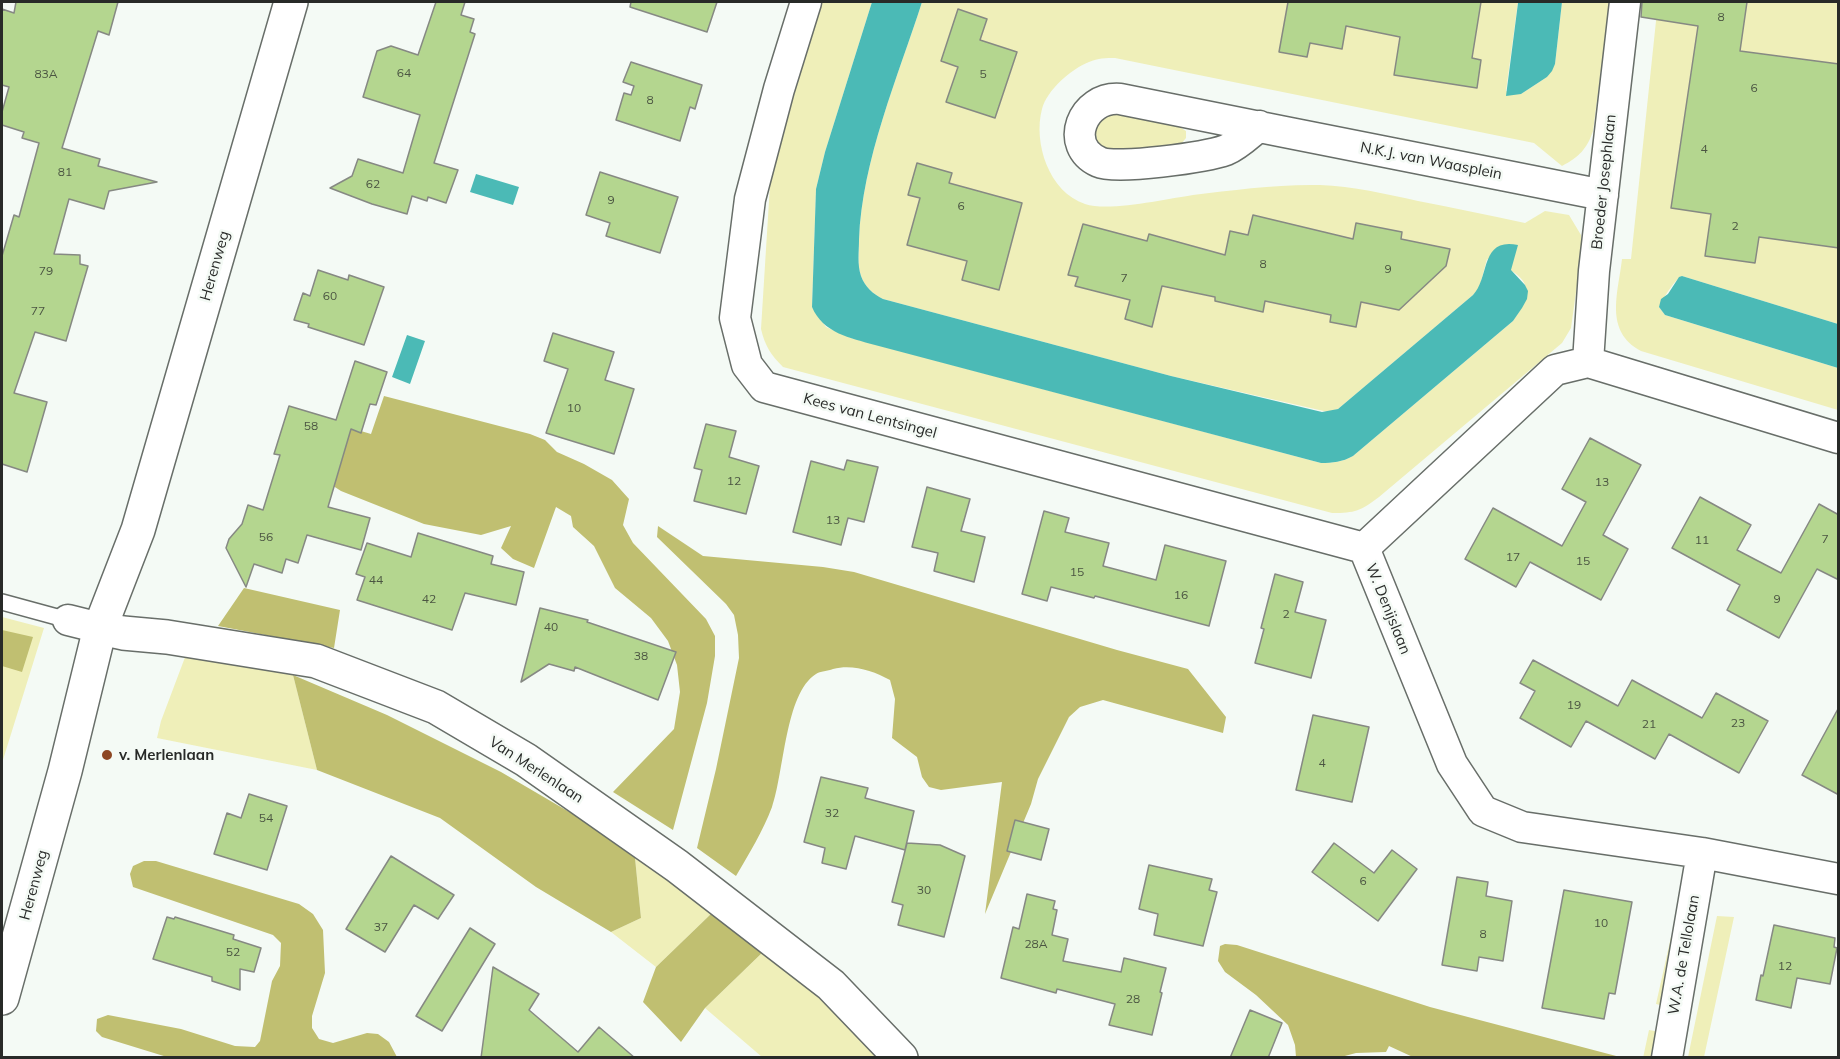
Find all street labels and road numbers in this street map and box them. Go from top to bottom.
street label: Broeder Josephlaan [1588,113,1620,251]
street label: N.K.J. van Waasplein [1359,138,1503,184]
street label: Herenweg [196,229,234,303]
street label: Kees van Lentsingel [801,390,939,442]
street label: W. Denijslaan [1362,561,1414,657]
street label: Van Merlenlaan [486,733,586,807]
street label: Herenweg [16,848,52,922]
street label: W.A. de Tellolaan [1665,894,1703,1016]

